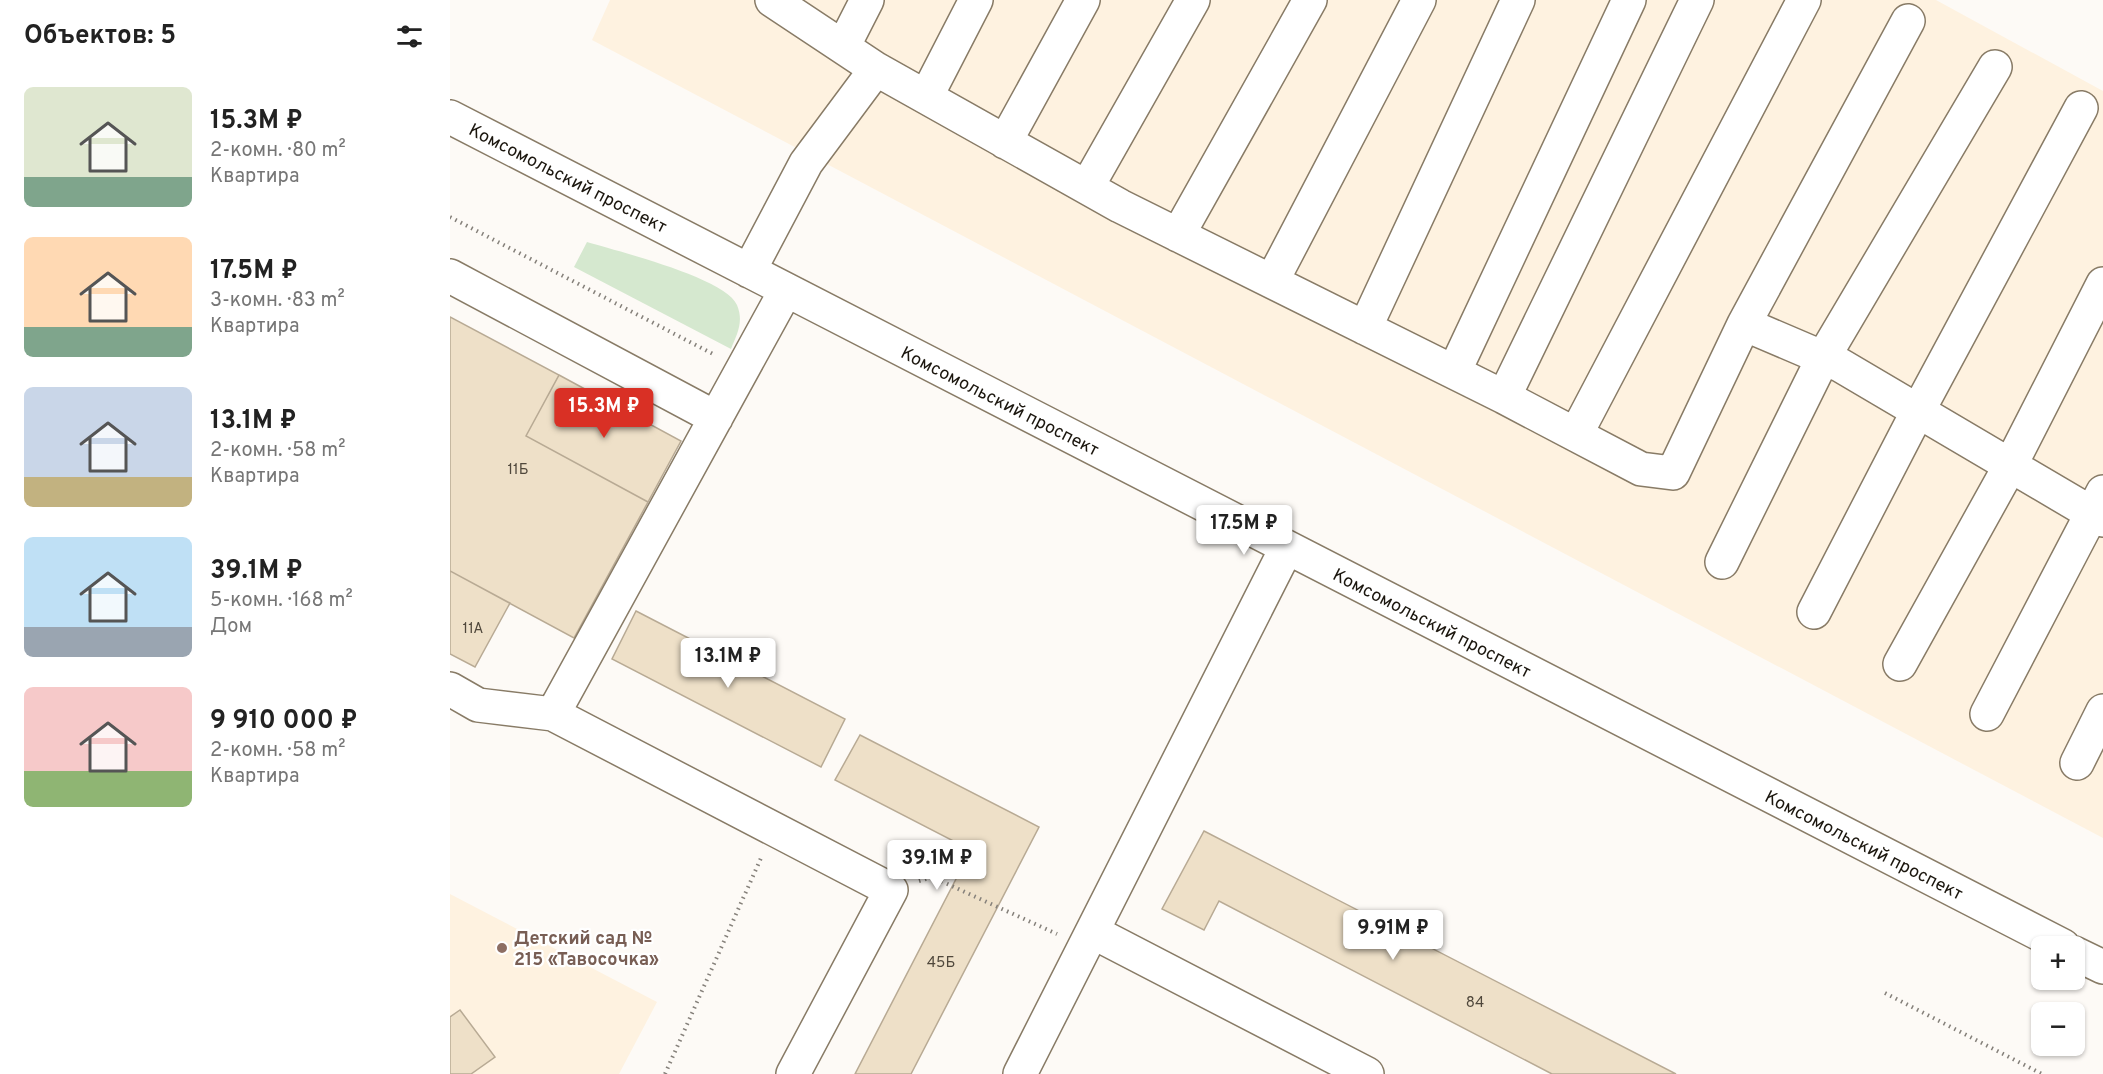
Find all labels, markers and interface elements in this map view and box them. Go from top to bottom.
text: Объектов: 5 [24,20,176,53]
icon: filters [393,20,426,53]
text: 15.3M ₽ [210,105,303,138]
icon: home [72,111,144,183]
street label: Комсомольский проспект [464,119,670,239]
text: 2-комн. · 80 m² [210,138,346,164]
text: Квартира [210,164,299,190]
text: 17.5M ₽ [210,255,298,288]
icon: home [72,261,144,333]
text: 3-комн. · 83 m² [210,288,345,314]
text: Квартира [210,314,299,340]
street label: Комсомольский проспект [896,342,1102,462]
pin: 15.3M ₽ [549,388,659,439]
text: 15.3M ₽ [568,394,640,420]
text: 13.1M ₽ [210,405,297,438]
icon: home [72,411,144,483]
text: 2-комн. · 58 m² [210,438,345,464]
house number: 11Б [508,461,528,480]
text: Квартира [210,464,299,490]
pin: 17.5M ₽ [1189,505,1299,556]
text: 17.5M ₽ [1210,511,1278,537]
text: 39.1M ₽ [210,555,303,588]
icon: home [72,561,144,633]
street label: Комсомольский проспект [1328,564,1534,684]
text: 5-комн. · 168 m² [210,588,353,614]
text: Дом [210,614,252,640]
house number: 11А [463,620,483,639]
pin: 13.1M ₽ [673,638,783,689]
text: 13.1M ₽ [695,644,761,670]
text: 9 910 000 ₽ [210,705,358,738]
icon: home [72,711,144,783]
text: 2-комн. · 58 m² [210,738,345,764]
text: Квартира [210,764,299,790]
street label: Комсомольский проспект [1760,786,1966,906]
pin: 39.1M ₽ [882,840,992,891]
text: 39.1M ₽ [901,846,973,872]
pin: 9.91M ₽ [1338,910,1448,961]
text: 9.91M ₽ [1357,916,1429,942]
place label: Детский сад № 215 «Тавосочка» [514,928,659,972]
map controls [2031,936,2085,1056]
button: + [2031,936,2085,990]
marker: Детский сад № 215 «Тавосочка» [495,941,509,955]
house number: 45Б [927,954,955,973]
house number: 84 [1466,994,1484,1013]
button: − [2031,1002,2085,1056]

